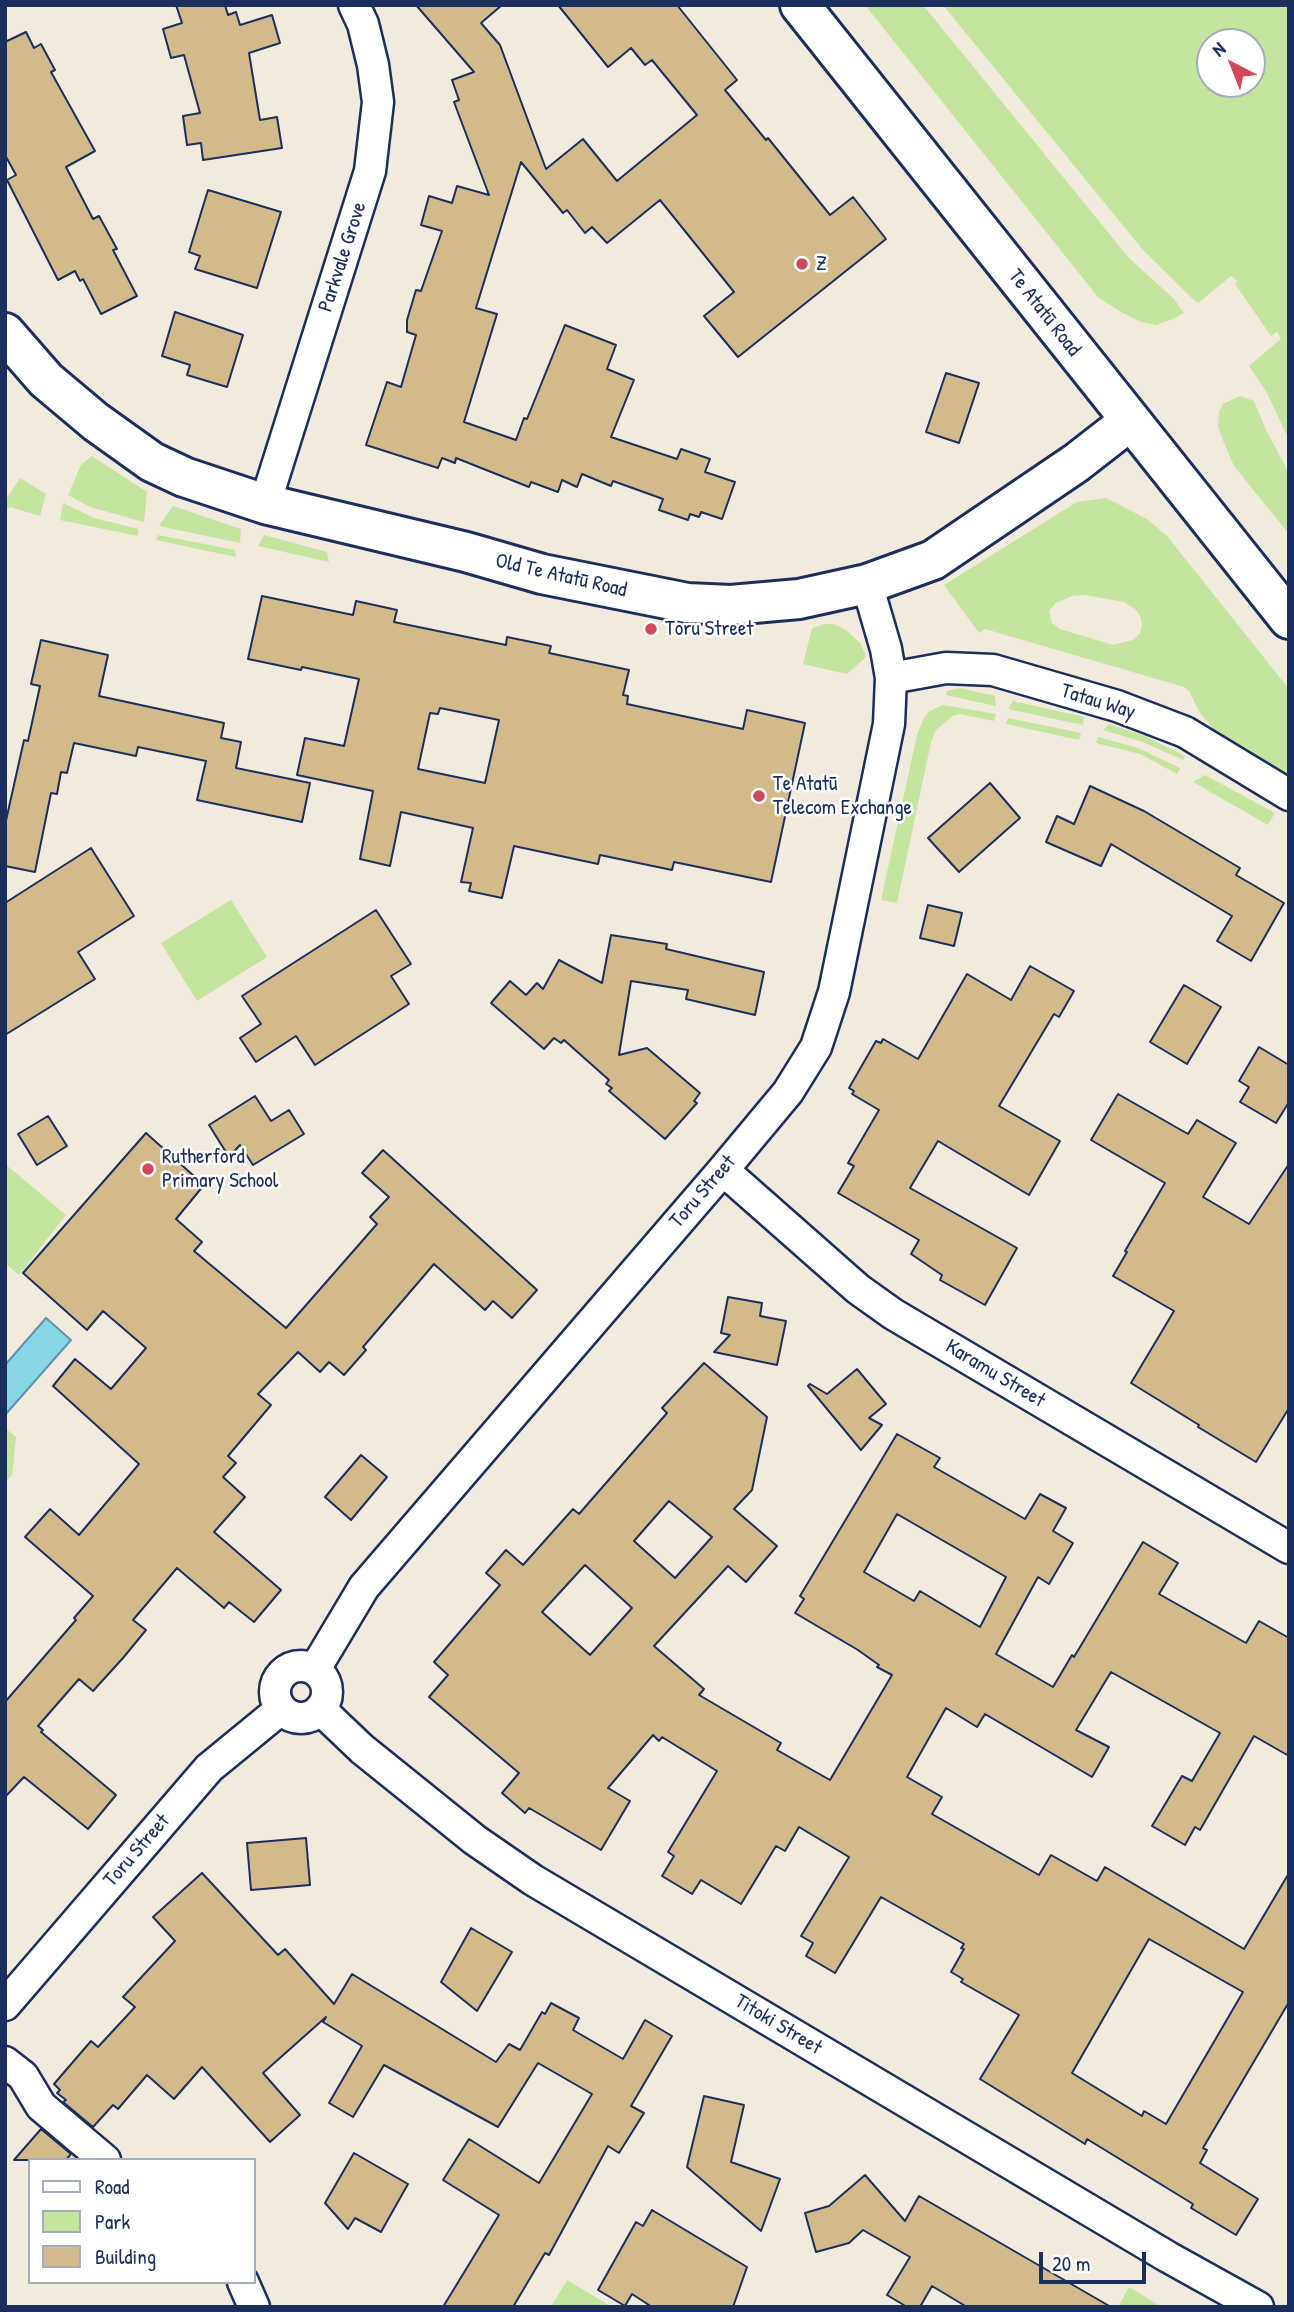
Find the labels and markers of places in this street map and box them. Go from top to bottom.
place label: Z [816,251,827,277]
marker: Z [794,256,810,272]
place label: Toru Street [665,616,753,642]
marker: Toru Street [643,621,659,637]
place label: Te Atatū Telecom Exchange [773,771,912,821]
marker: Te Atatū Telecom Exchange [751,788,767,804]
place label: Rutherford Primary School [162,1144,278,1194]
marker: Rutherford Primary School [140,1161,156,1177]

